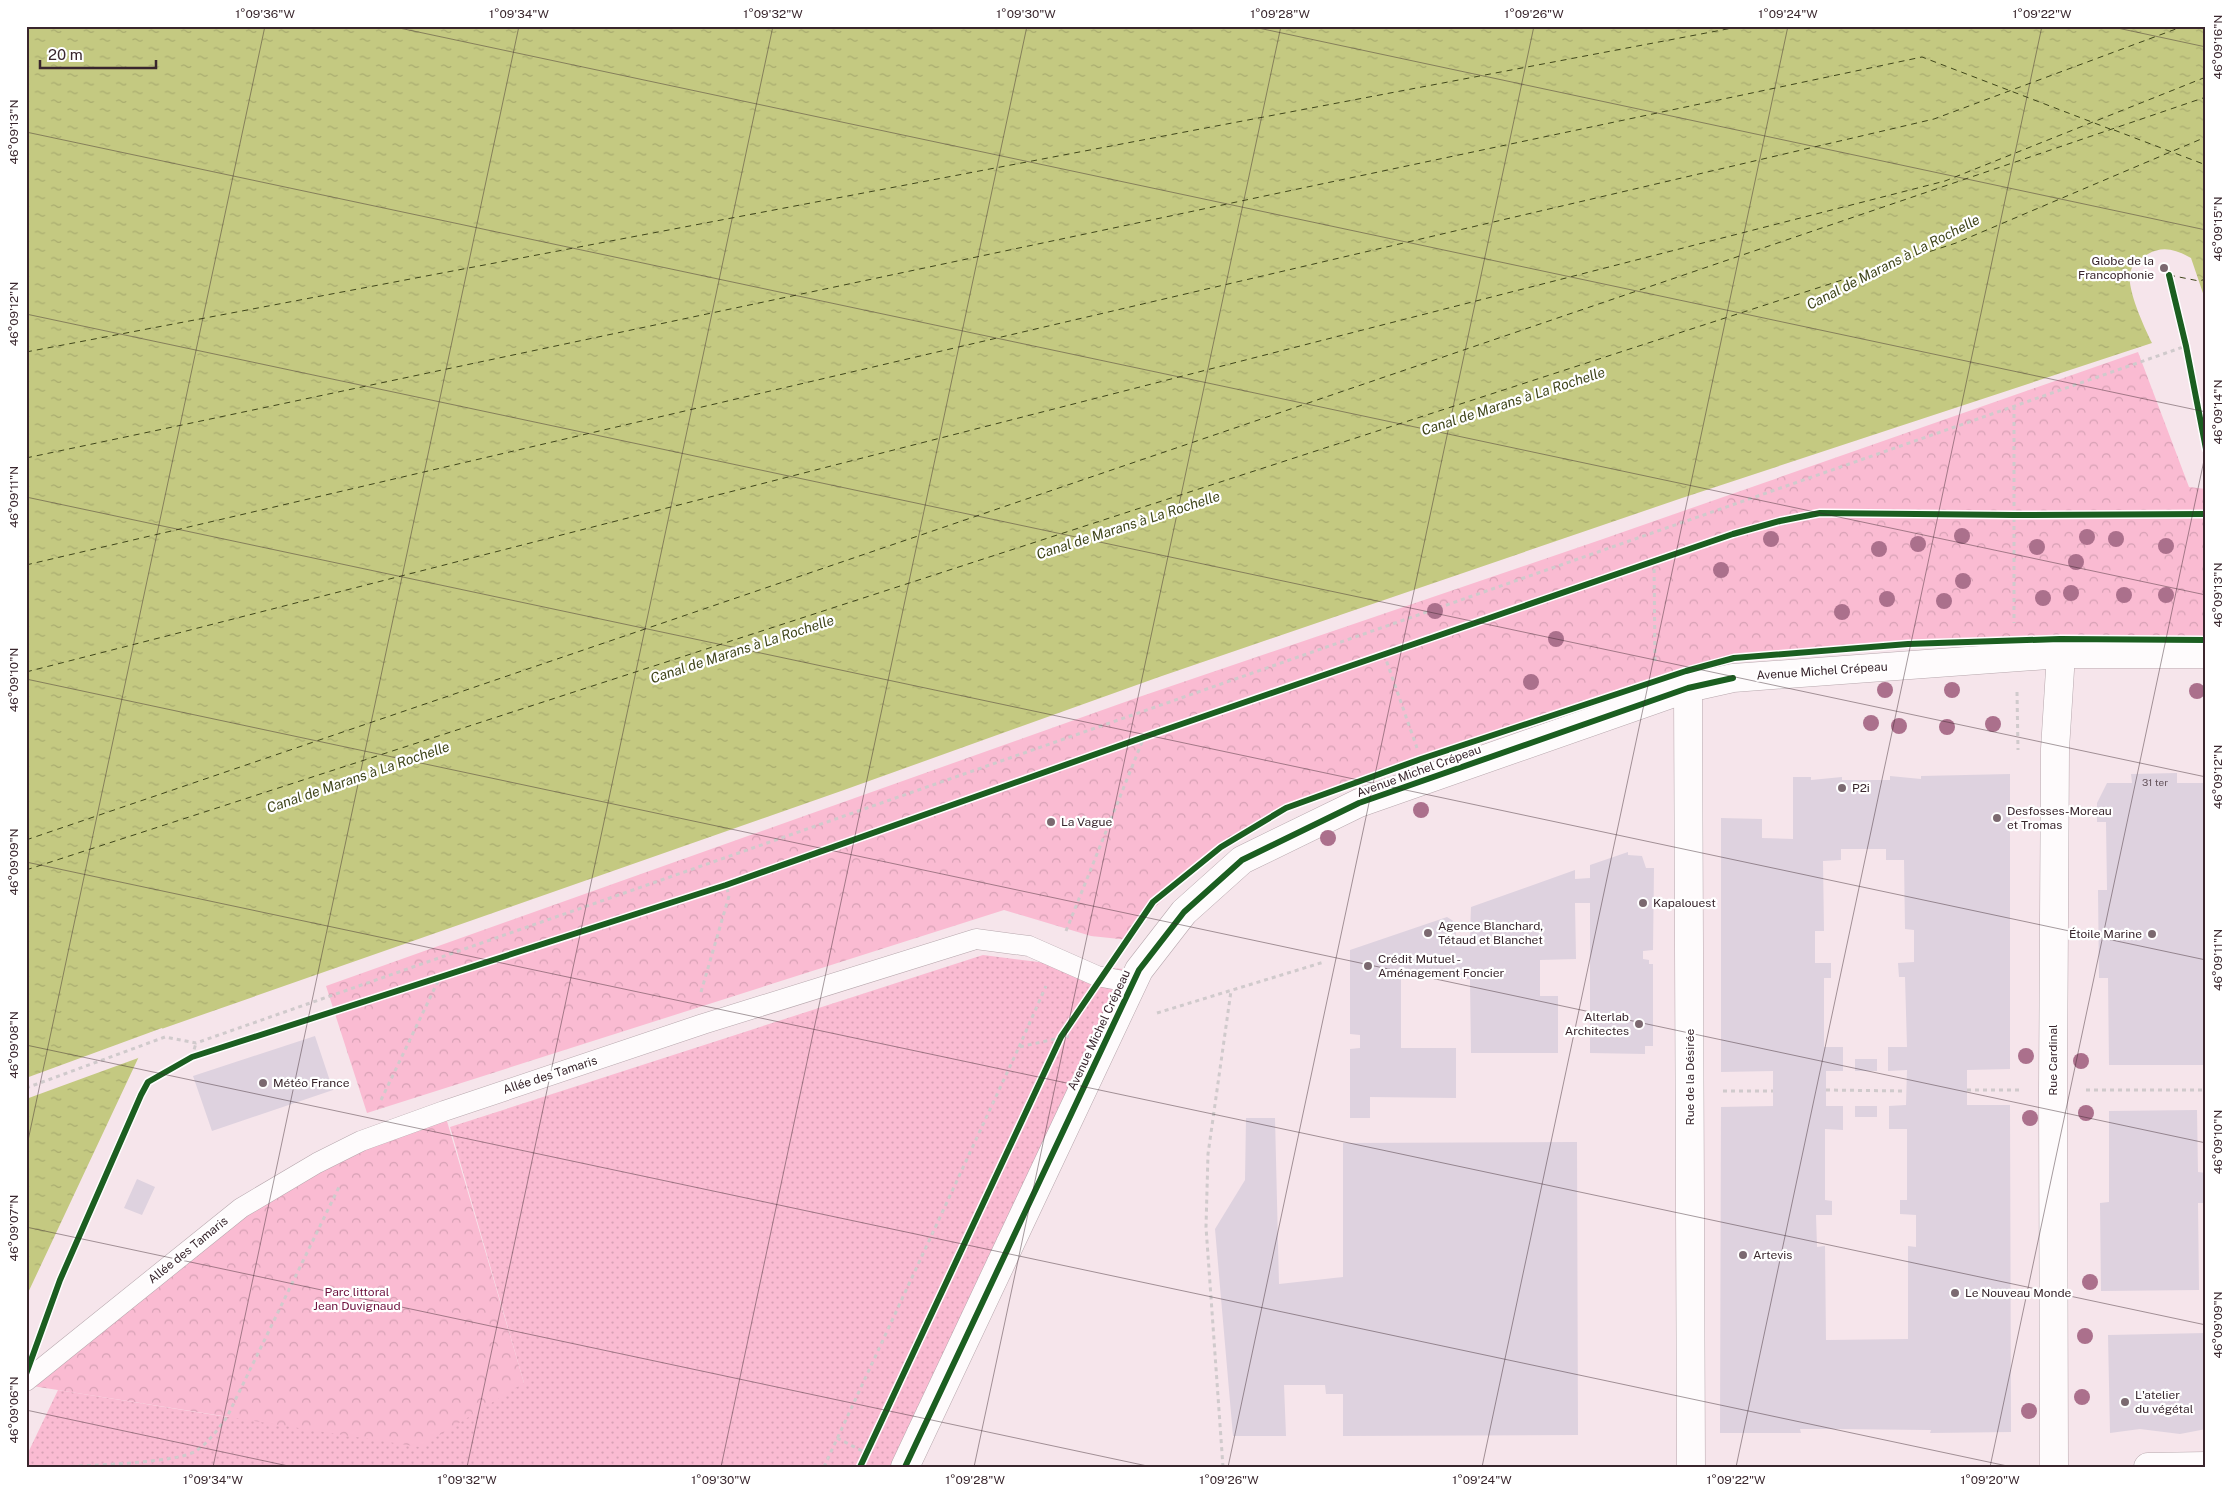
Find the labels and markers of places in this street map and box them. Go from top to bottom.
place label: Globe de la Francophonie [2078,254,2154,282]
marker: Globe de la Francophonie [2158,262,2170,274]
place label: P2i [1852,781,1870,795]
marker: P2i [1836,782,1848,794]
place label: Desfosses-Moreau et Tromas [2007,804,2112,832]
marker: Desfosses-Moreau et Tromas [1991,812,2003,824]
place label: La Vague [1061,815,1112,829]
marker: La Vague [1045,816,1057,828]
place label: Kapalouest [1653,896,1716,910]
marker: Kapalouest [1637,897,1649,909]
place label: Agence Blanchard, Tétaud et Blanchet [1438,919,1543,947]
marker: Agence Blanchard, Tétaud et Blanchet [1422,927,1434,939]
place label: Étoile Marine [2069,927,2142,941]
marker: Étoile Marine [2146,928,2158,940]
place label: Crédit Mutuel - Aménagement Foncier [1378,952,1505,980]
marker: Crédit Mutuel - Aménagement Foncier [1362,960,1374,972]
place label: Alterlab Architectes [1565,1010,1629,1038]
marker: Alterlab Architectes [1633,1018,1645,1030]
place label: Météo France [273,1076,350,1090]
marker: Météo France [257,1077,269,1089]
place label: Artevis [1753,1248,1792,1262]
marker: Artevis [1737,1249,1749,1261]
place label: Le Nouveau Monde [1965,1286,2072,1300]
marker: Le Nouveau Monde [1949,1287,1961,1299]
place label: L'atelier du végétal [2135,1388,2194,1416]
marker: L'atelier du végétal [2119,1396,2131,1408]

